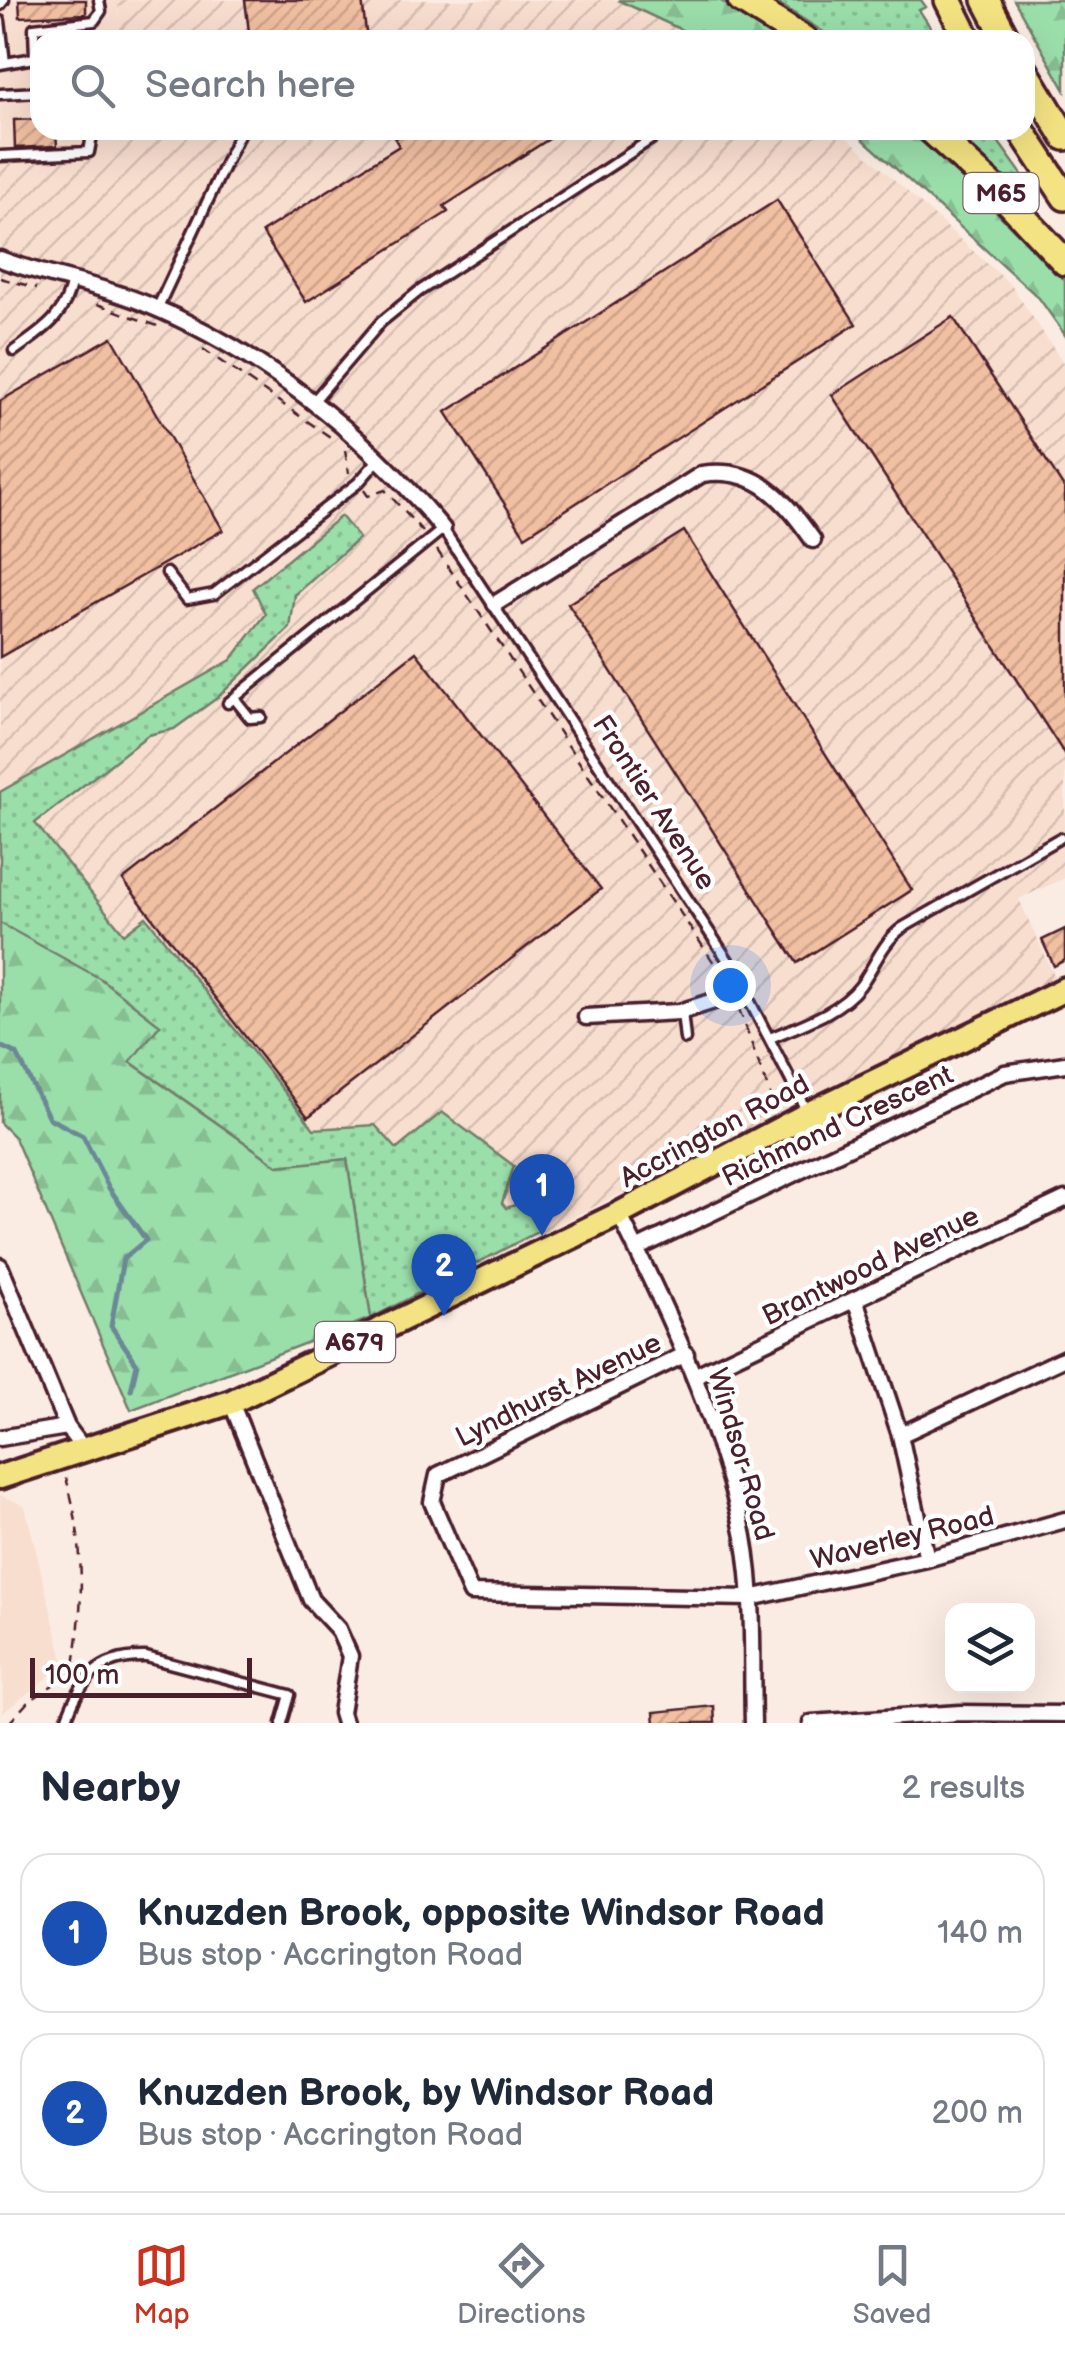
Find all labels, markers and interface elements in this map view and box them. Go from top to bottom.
search box [30,30,1035,140]
icon: search [65,58,120,113]
text: Search here [145,63,356,108]
road number: M65 [964,173,1038,213]
street label: Frontier Avenue [585,709,722,896]
your location [705,960,756,1011]
street label: Richmond Crescent [717,1058,959,1194]
street label: Accrington Road [614,1068,815,1195]
pin: 1 [510,1154,574,1236]
street label: Brantwood Avenue [757,1200,984,1333]
pin: 2 [412,1234,476,1316]
road number: A679 [315,1322,395,1362]
street label: Lyndhurst Avenue [451,1326,667,1454]
street label: Windsor Road [700,1364,781,1544]
street label: Waverley Road [807,1500,998,1577]
map controls [945,1603,1035,1693]
button: layers [945,1603,1035,1693]
scale bar [30,1653,252,1698]
text: 100 m [45,1659,119,1692]
text: Nearby [40,1763,180,1814]
text: 2 results [901,1769,1025,1808]
text: Knuzden Brook, opposite Windsor Road [137,1891,825,1936]
text: 1 [68,1914,81,1953]
text: 140 m [937,1914,1023,1953]
text: Bus stop · Accrington Road [137,1936,523,1975]
text: Knuzden Brook, by Windsor Road [137,2071,714,2116]
text: 2 [65,2094,84,2133]
text: 200 m [931,2094,1023,2133]
text: Bus stop · Accrington Road [137,2116,523,2155]
tab: Map [134,2238,190,2331]
tab: Directions [457,2238,586,2331]
tab: Saved [853,2238,931,2331]

